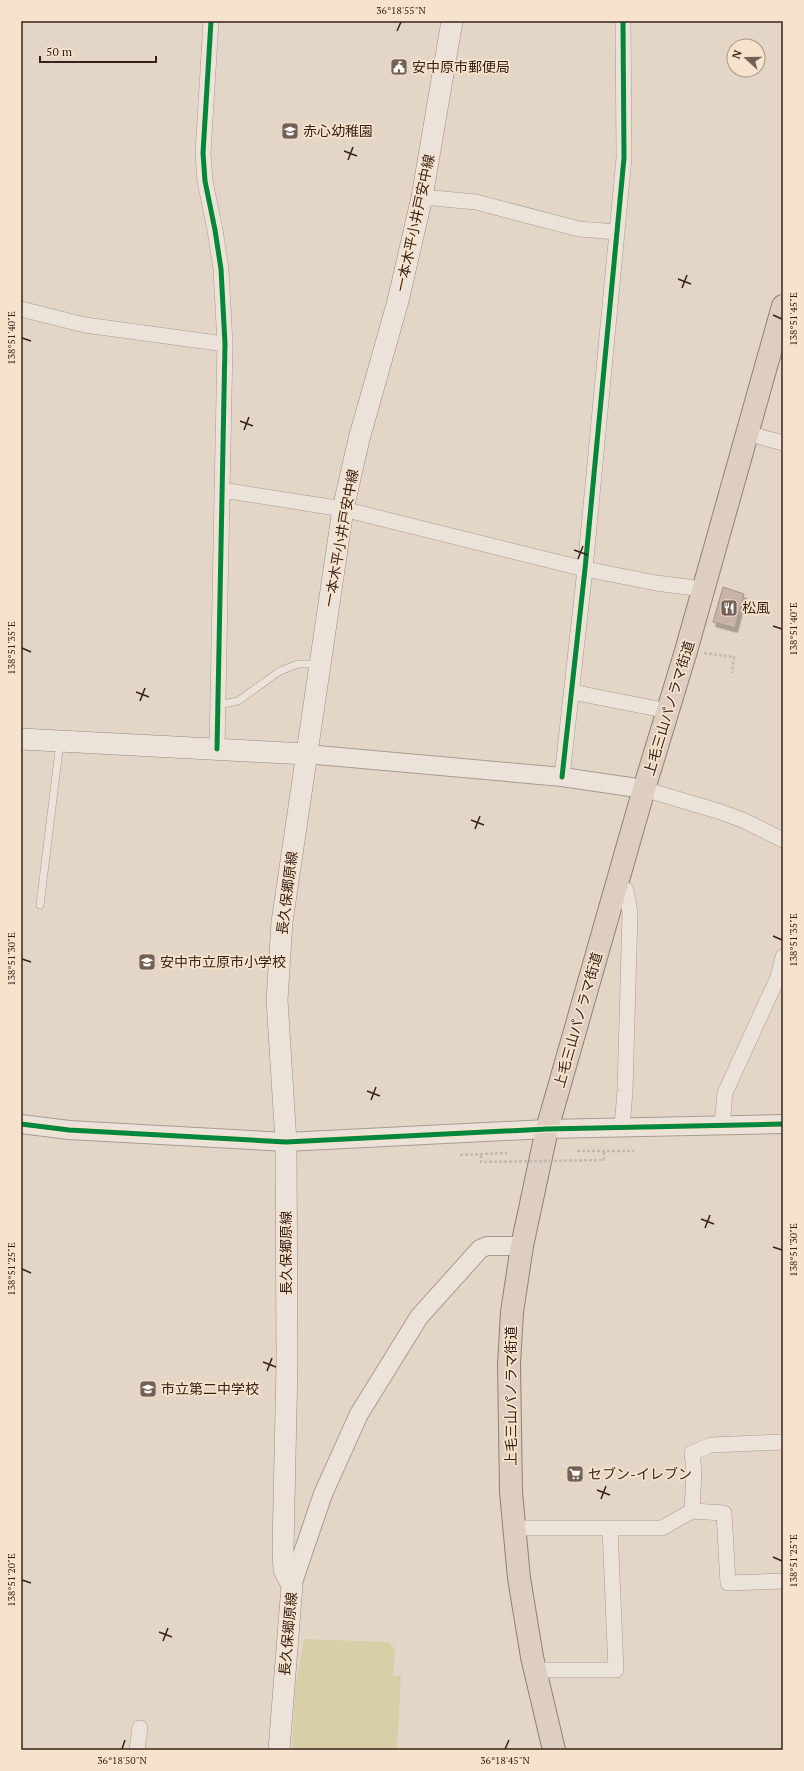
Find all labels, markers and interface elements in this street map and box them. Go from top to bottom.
text: 36°18'55"N [376,4,426,17]
scale bar [40,38,156,64]
north arrow [726,38,766,78]
text: 50 m [46,44,73,59]
text: N [729,47,745,61]
public building icon: 安中原市郵便局 [389,57,409,77]
place label: 安中原市郵便局 [412,57,510,76]
school or university icon: 赤心幼稚園 [280,121,300,141]
place label: 赤心幼稚園 [303,121,373,140]
street label: 一本木平小井戸安中線 [391,152,438,293]
text: 138°51'45"E [787,292,800,346]
text: 138°51'40"E [5,311,18,365]
street label: 一本木平小井戸安中線 [319,467,362,608]
restaurant icon: 松風 [719,598,739,618]
place label: 松風 [742,598,770,617]
text: 138°51'40"E [787,602,800,656]
text: 138°51'35"E [5,621,18,675]
street label: 上毛三山パノラマ街道 [639,638,698,778]
street label: 長久保郷原線 [272,850,301,936]
text: 138°51'35"E [787,913,800,967]
text: 138°51'30"E [5,932,18,986]
street label: 上毛三山パノラマ街道 [549,950,606,1090]
school or university icon: 安中市立原市小学校 [137,952,157,972]
place label: 安中市立原市小学校 [160,952,286,971]
street label: 長久保郷原線 [276,1211,295,1295]
text: 138°51'30"E [787,1223,800,1277]
text: 138°51'25"E [5,1242,18,1296]
street label: 上毛三山パノラマ街道 [501,1326,520,1466]
school or university icon: 市立第二中学校 [138,1379,158,1399]
place label: 市立第二中学校 [161,1379,259,1398]
supermarket icon: セブン-イレブン [565,1464,585,1484]
place label: セブン-イレブン [588,1464,692,1483]
text: 138°51'25"E [787,1534,800,1588]
text: 138°51'20"E [5,1553,18,1607]
street label: 長久保郷原線 [274,1591,301,1677]
text: 36°18'50"N [97,1754,147,1767]
text: 36°18'45"N [480,1754,530,1767]

